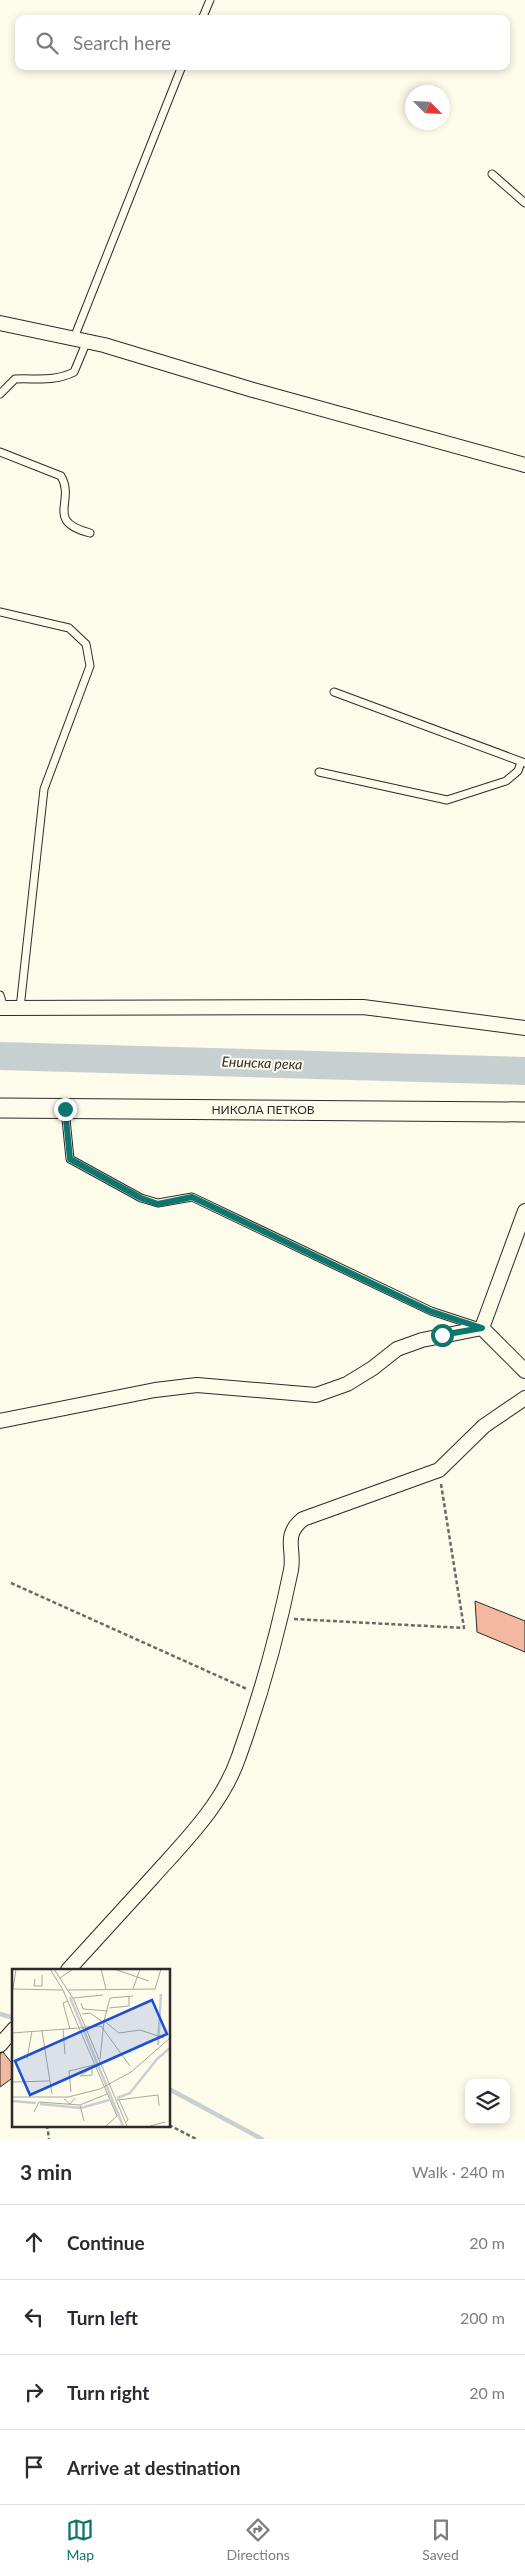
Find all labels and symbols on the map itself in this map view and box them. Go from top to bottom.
north arrow [405,85,450,130]
water label: Енинска река [221,1053,303,1072]
route end [54,1098,77,1121]
street label: НИКОЛА ПЕТКОВ [211,1102,315,1117]
route start [431,1324,454,1347]
inset map [12,1969,170,2126]

